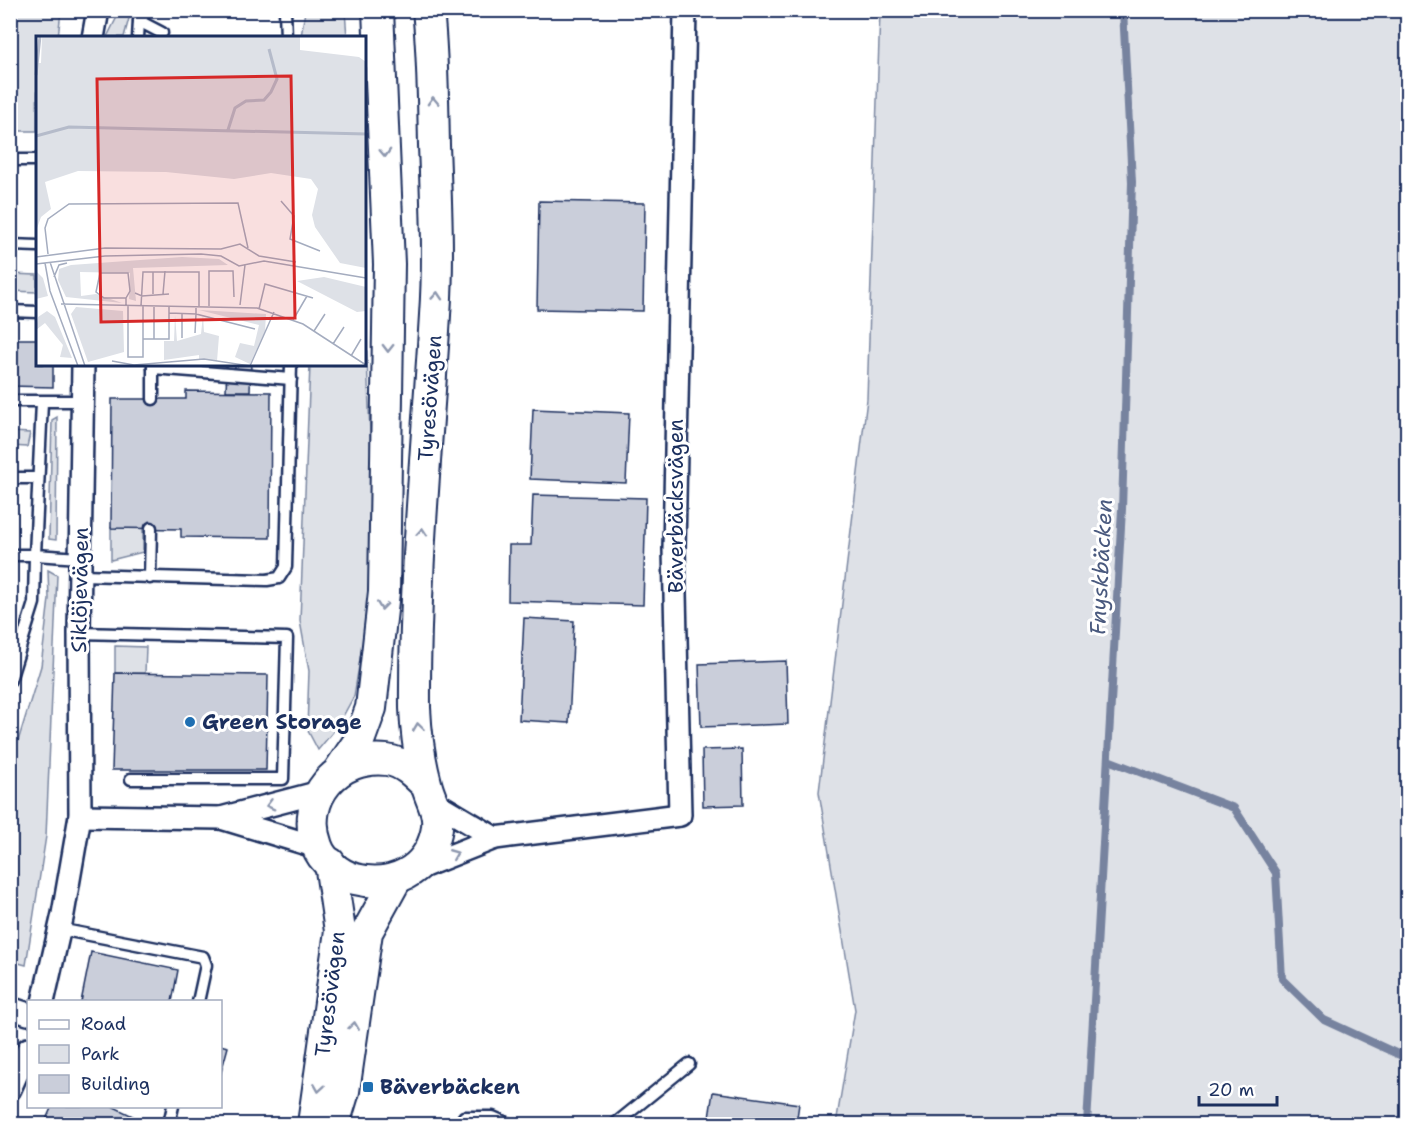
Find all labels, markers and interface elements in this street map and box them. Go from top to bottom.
inset map [36,36,366,366]
one-way arrow [426,97,439,106]
one-way arrow [379,148,391,157]
one-way arrow [430,291,443,300]
street label: Tyresövägen [412,334,448,462]
one-way arrow [381,343,394,352]
street label: Bäverbäcksvägen [662,419,690,593]
water label: Fnyskbäcken [1083,498,1119,636]
street label: Siklöjevägen [65,527,95,653]
one-way arrow [415,528,428,537]
one-way arrow [376,601,389,610]
place label: Green Storage [202,708,362,736]
marker: Green Storage [183,715,197,729]
one-way arrow [412,722,424,732]
one-way arrow [265,798,276,810]
one-way arrow [448,849,459,861]
street label: Tyresövägen [308,929,352,1058]
legend [27,1000,222,1108]
text: Road [81,1012,126,1036]
one-way arrow [347,1022,359,1031]
text: Park [81,1042,120,1066]
scale bar [1199,1069,1277,1107]
text: Building [81,1072,150,1096]
place label: Bäverbäcken [380,1073,520,1101]
text: 20 m [1208,1078,1254,1102]
marker: Bäverbäcken [361,1080,375,1094]
one-way arrow [313,1083,325,1092]

